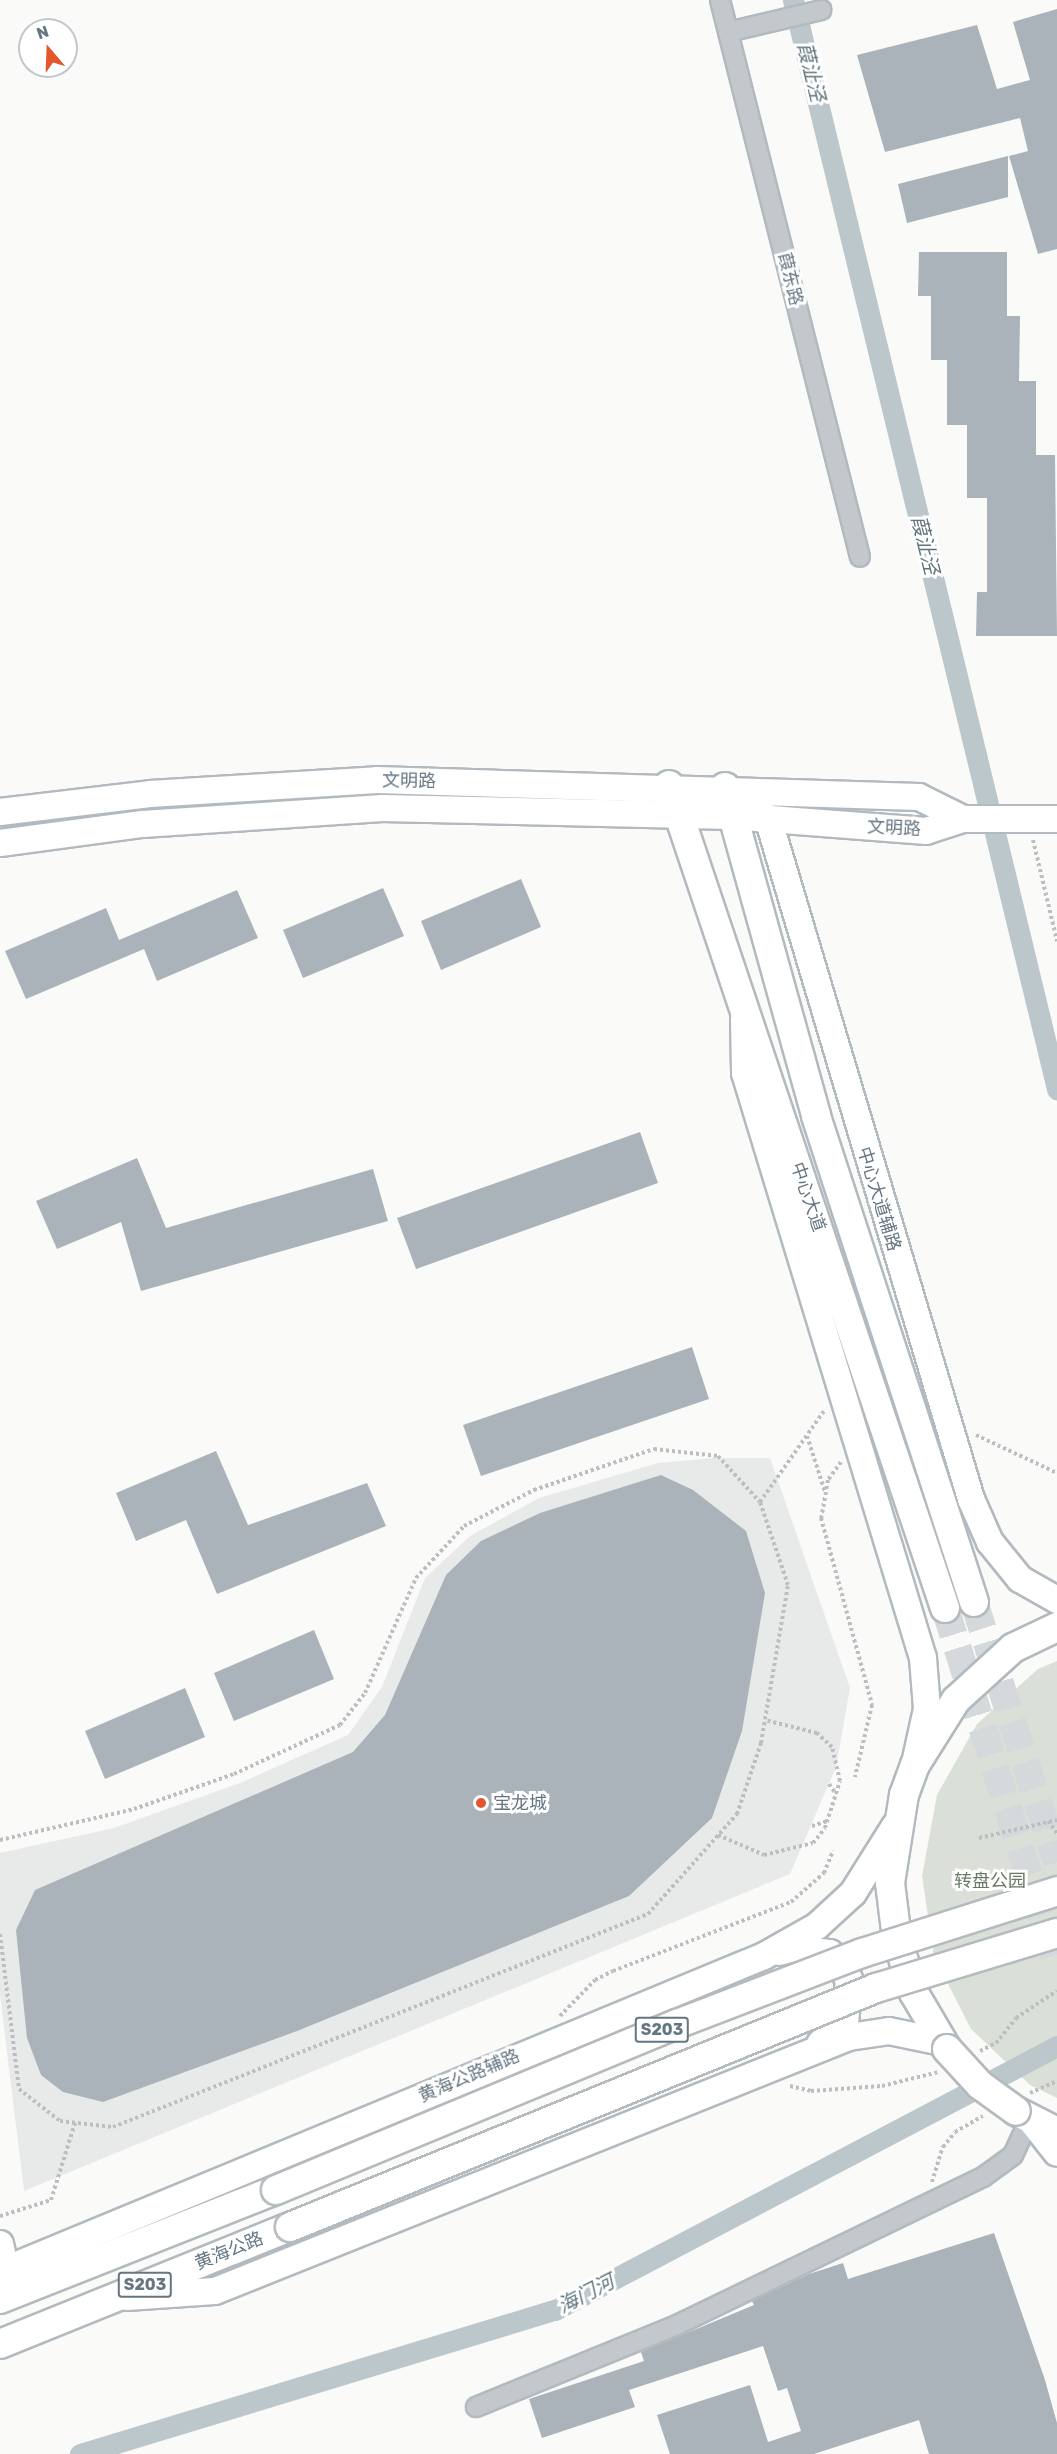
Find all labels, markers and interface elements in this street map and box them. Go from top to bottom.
north arrow [18,18,78,78]
text: N [34,22,51,43]
water label: 葭沚泾 [792,40,830,104]
street label: 葭东路 [773,250,807,308]
water label: 葭沚泾 [906,513,944,577]
street label: 文明路 [382,770,436,792]
street label: 文明路 [866,816,922,840]
street label: 中心大道辅路 [853,1144,905,1254]
street label: 中心大道 [786,1159,830,1235]
place label: 宝龙城 [493,1792,547,1814]
marker: 宝龙城 [474,1796,488,1810]
park label: 转盘公园 [954,1870,1026,1892]
road number: S203 [634,2017,690,2043]
street label: 黄海公路辅路 [415,2045,523,2107]
street label: 黄海公路 [192,2228,266,2274]
water label: 海门河 [554,2270,618,2318]
road number: S203 [116,2272,174,2298]

